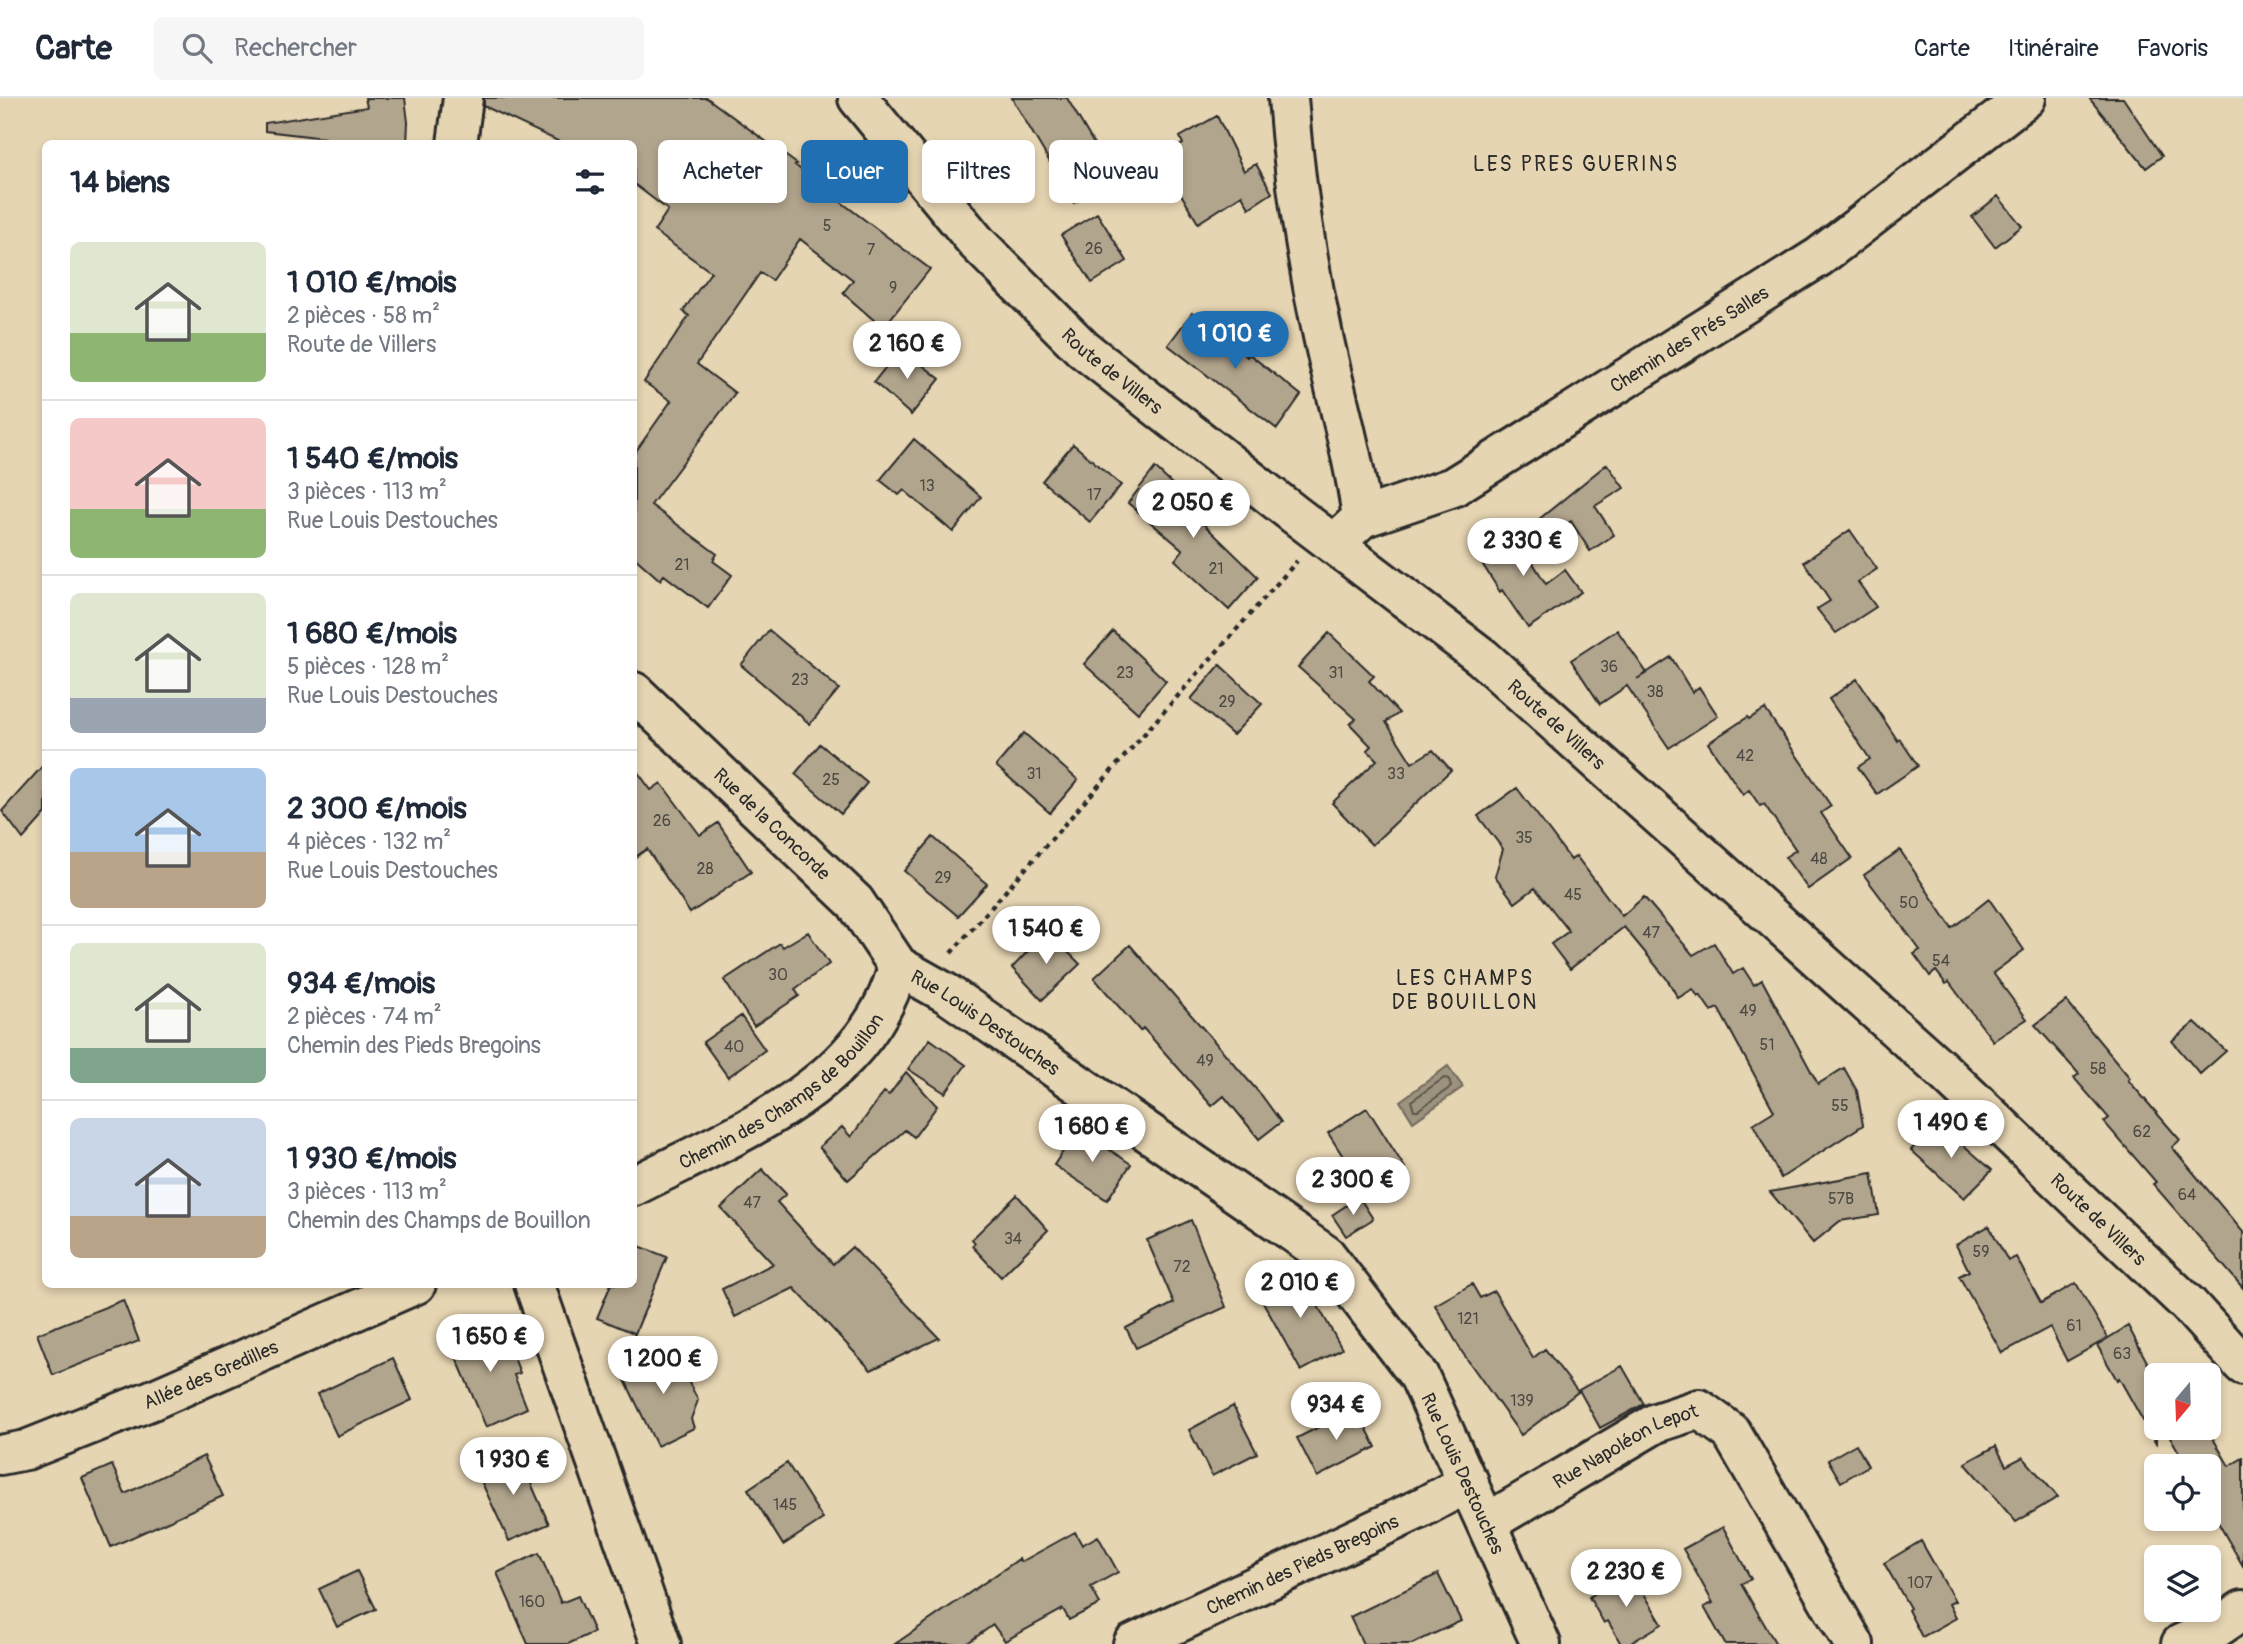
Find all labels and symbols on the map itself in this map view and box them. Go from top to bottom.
district label: LES PRES GUERINS [1473,151,1679,178]
house number: 5 [823,216,831,236]
house number: 26 [1085,239,1103,259]
house number: 7 [867,240,876,260]
house number: 9 [889,278,897,298]
street label: Chemin des Prés Salles [1606,281,1774,398]
pin: 1 010 € [1170,312,1300,371]
pin: 2 160 € [842,322,972,381]
street label: Route de Villers [1056,323,1168,420]
house number: 13 [919,476,935,496]
pin: 2 050 € [1128,480,1258,540]
house number: 17 [1087,485,1102,505]
pin: 2 330 € [1458,518,1588,578]
house number: 21 [674,555,690,575]
house number: 21 [1208,559,1224,579]
house number: 36 [1600,657,1618,677]
house number: 23 [1116,663,1134,683]
house number: 31 [1328,663,1344,683]
house number: 23 [791,670,809,690]
street label: Route de Villers [1502,675,1610,775]
house number: 38 [1647,682,1664,702]
house number: 29 [1218,692,1236,712]
house number: 42 [1736,746,1754,766]
street label: Rue de la Concorde [708,763,836,886]
house number: 31 [1026,764,1042,784]
house number: 33 [1387,764,1405,784]
house number: 25 [822,770,840,790]
house number: 26 [653,811,671,831]
house number: 35 [1515,828,1533,848]
house number: 48 [1810,849,1828,869]
house number: 28 [696,859,714,879]
house number: 29 [934,868,952,888]
house number: 45 [1564,885,1582,905]
house number: 50 [1899,893,1919,913]
pin: 1 540 € [981,906,1111,966]
house number: 47 [1642,923,1660,943]
house number: 54 [1932,951,1950,971]
house number: 30 [768,965,788,985]
street label: Rue Louis Destouches [906,965,1065,1081]
district label: LES CHAMPS DE BOUILLON [1392,965,1538,1016]
house number: 49 [1739,1001,1757,1021]
street label: Chemin des Champs de Bouillon [675,1009,889,1175]
house number: 51 [1760,1035,1774,1055]
house number: 40 [724,1037,744,1057]
house number: 49 [1196,1051,1214,1071]
house number: 58 [2090,1059,2106,1079]
house number: 55 [1831,1096,1849,1116]
pin: 1 490 € [1886,1100,2016,1160]
pin: 1 680 € [1027,1104,1157,1164]
house number: 62 [2133,1122,2151,1142]
pin: 2 300 € [1288,1158,1418,1217]
street label: Route de Villers [2045,1169,2151,1271]
house number: 64 [2178,1185,2196,1205]
house number: 57B [1828,1189,1854,1209]
house number: 47 [743,1193,761,1213]
house number: 34 [1004,1229,1022,1249]
house number: 59 [1973,1242,1989,1262]
house number: 72 [1173,1257,1191,1277]
pin: 2 010 € [1235,1260,1365,1320]
house number: 121 [1457,1309,1479,1329]
pin: 1 650 € [425,1314,555,1374]
house number: 61 [2066,1316,2082,1336]
street label: Allée des Gredilles [140,1335,282,1415]
pin: 1 200 € [598,1336,728,1396]
house number: 63 [2113,1344,2131,1364]
north arrow [2144,1363,2221,1440]
pin: 934 € [1287,1382,1385,1442]
street label: Rue Louis Destouches [1415,1389,1510,1558]
house number: 139 [1510,1391,1534,1411]
street label: Rue Napoléon Lepot [1549,1399,1702,1494]
pin: 1 930 € [448,1438,578,1497]
house number: 145 [773,1495,797,1515]
street label: Chemin des Pieds Bregoins [1202,1509,1403,1621]
pin: 2 230 € [1561,1550,1691,1609]
house number: 107 [1907,1573,1933,1593]
house number: 160 [519,1592,545,1612]

